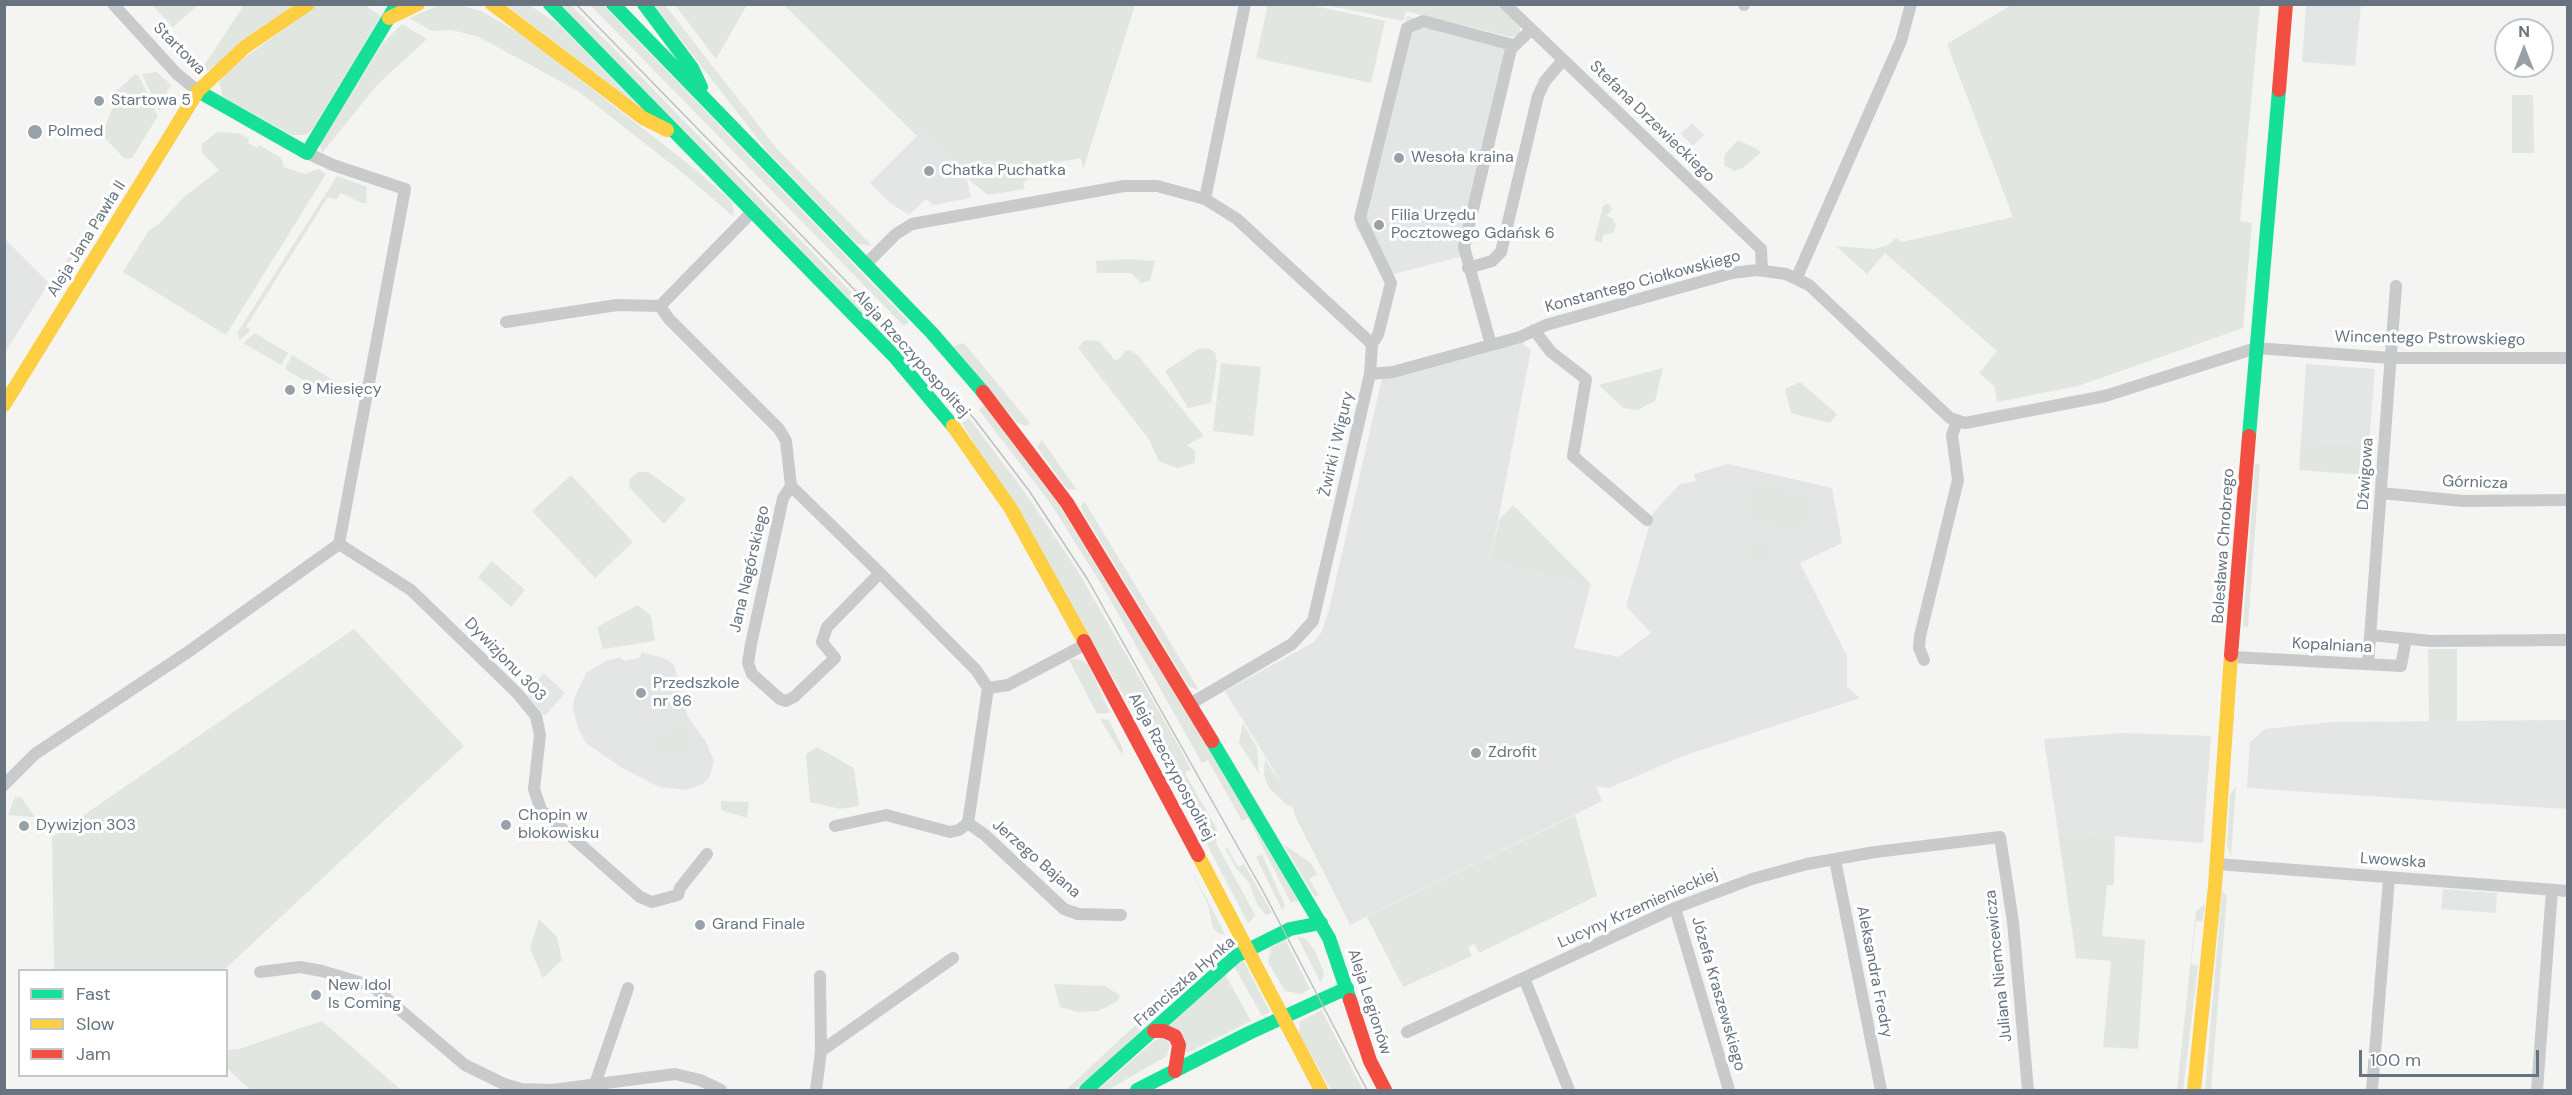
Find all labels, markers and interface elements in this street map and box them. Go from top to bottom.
north arrow [2494,18,2554,78]
street label: Startowa [149,19,209,79]
text: N [2518,21,2530,42]
street label: Stefana Drzewieckiego [1585,57,1719,187]
place label: Startowa 5 [111,91,191,111]
marker: Startowa 5 [92,94,106,108]
place label: Polmed [48,122,103,142]
marker: Polmed [26,123,44,141]
place label: Wesoła kraina [1411,148,1514,168]
marker: Wesoła kraina [1392,151,1406,165]
place label: Chatka Puchatka [941,161,1066,181]
marker: Chatka Puchatka [922,164,936,178]
street label: Aleja Jana Pawła II [44,177,130,301]
place label: Filia Urzędu Pocztowego Gdańsk 6 [1391,206,1555,244]
marker: Filia Urzędu Pocztowego Gdańsk 6 [1372,218,1386,232]
street label: Konstantego Ciołkowskiego [1543,247,1743,317]
street label: Aleja Rzeczypospolitej [849,286,973,422]
street label: Wincentego Pstrowskiego [2335,328,2525,350]
place label: 9 Miesięcy [302,380,382,400]
marker: 9 Miesięcy [283,383,297,397]
street label: Żwirki i Wigury [1316,390,1358,498]
street label: Dźwigowa [2354,437,2378,511]
street label: Bolesława Chrobrego [2209,468,2239,624]
street label: Górnicza [2442,472,2508,494]
street label: Jana Nagórskiego [726,504,774,634]
street label: Dywizjonu 303 [460,614,550,706]
street label: Kopalniana [2291,634,2373,658]
place label: Przedszkole nr 86 [653,674,740,712]
marker: Przedszkole nr 86 [634,686,648,700]
street label: Aleja Rzeczypospolitej [1124,690,1218,844]
place label: Zdrofit [1488,743,1537,763]
marker: Zdrofit [1469,746,1483,760]
place label: Chopin w blokowisku [518,806,599,844]
street label: Jerzego Bajana [988,815,1084,903]
place label: Dywizjon 303 [36,816,136,836]
marker: Chopin w blokowisku [499,818,513,832]
marker: Dywizjon 303 [17,819,31,833]
street label: Lwowska [2359,849,2427,873]
street label: Lucyny Krzemienieckiej [1555,865,1721,953]
street label: Juliana Niemcewicza [1981,889,2017,1043]
street label: Aleksandra Fredry [1852,904,1896,1040]
place label: Grand Finale [712,915,805,935]
street label: Józefa Kraszewskiego [1687,915,1749,1073]
marker: Grand Finale [693,918,707,932]
street label: Franciszka Hynka [1131,933,1239,1031]
street label: Aleja Legionów [1343,947,1395,1057]
legend [18,969,228,1077]
place label: New Idol Is Coming [328,976,401,1014]
text: Fast [76,982,111,1006]
marker: New Idol Is Coming [309,988,323,1002]
text: Slow [76,1012,115,1036]
scale bar [2362,1038,2542,1076]
text: Jam [76,1042,111,1066]
text: 100 m [2370,1048,2421,1072]

